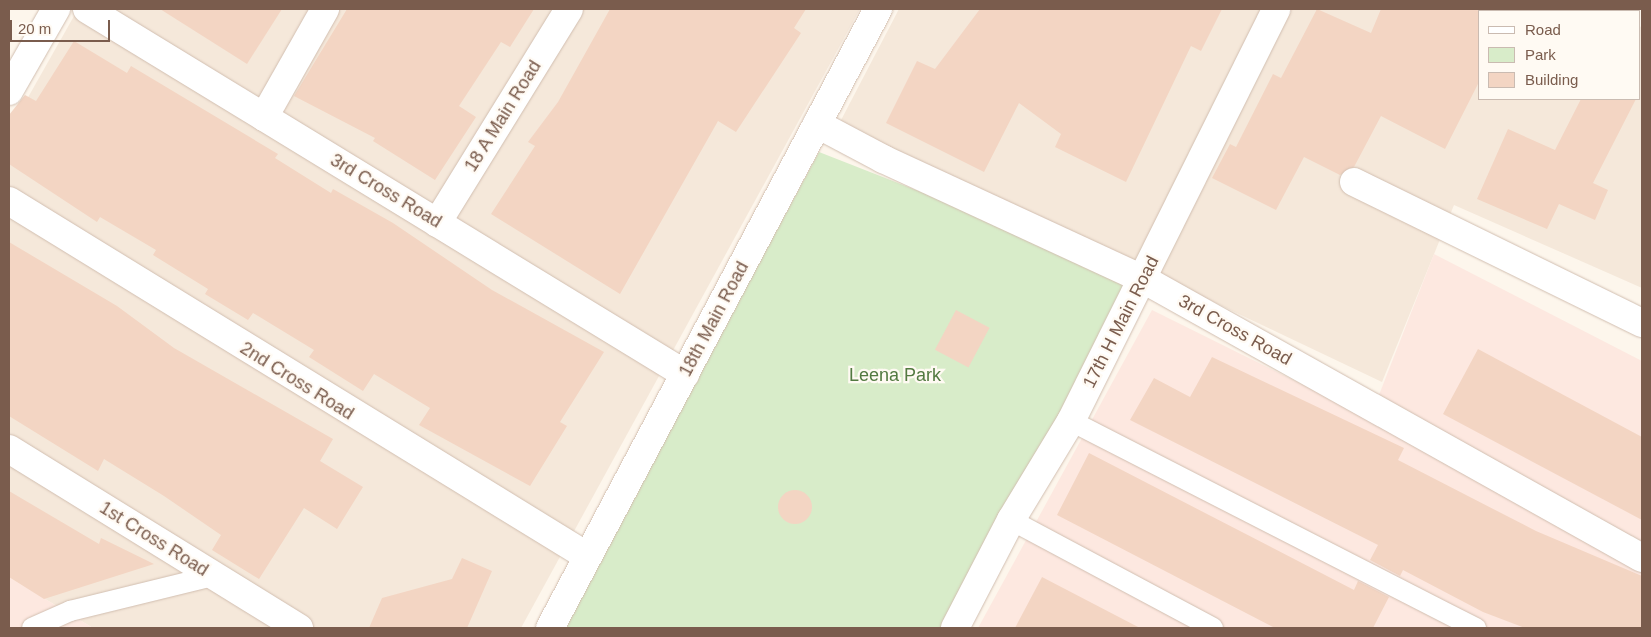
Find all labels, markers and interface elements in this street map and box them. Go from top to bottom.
scale bar [12,10,112,42]
legend [1478,10,1641,100]
text: 20 m [18,20,51,37]
text: Road [1525,21,1561,38]
text: Park [1525,46,1556,63]
street label: 18 A Main Road [460,56,546,176]
text: Building [1525,71,1578,88]
street label: 3rd Cross Road [326,149,446,233]
street label: 17th H Main Road [1078,252,1164,392]
street label: 18th Main Road [675,258,753,380]
street label: 3rd Cross Road [1175,290,1295,370]
street label: 2nd Cross Road [236,337,358,425]
park label: Leena Park [849,364,941,386]
street label: 1st Cross Road [96,497,212,581]

